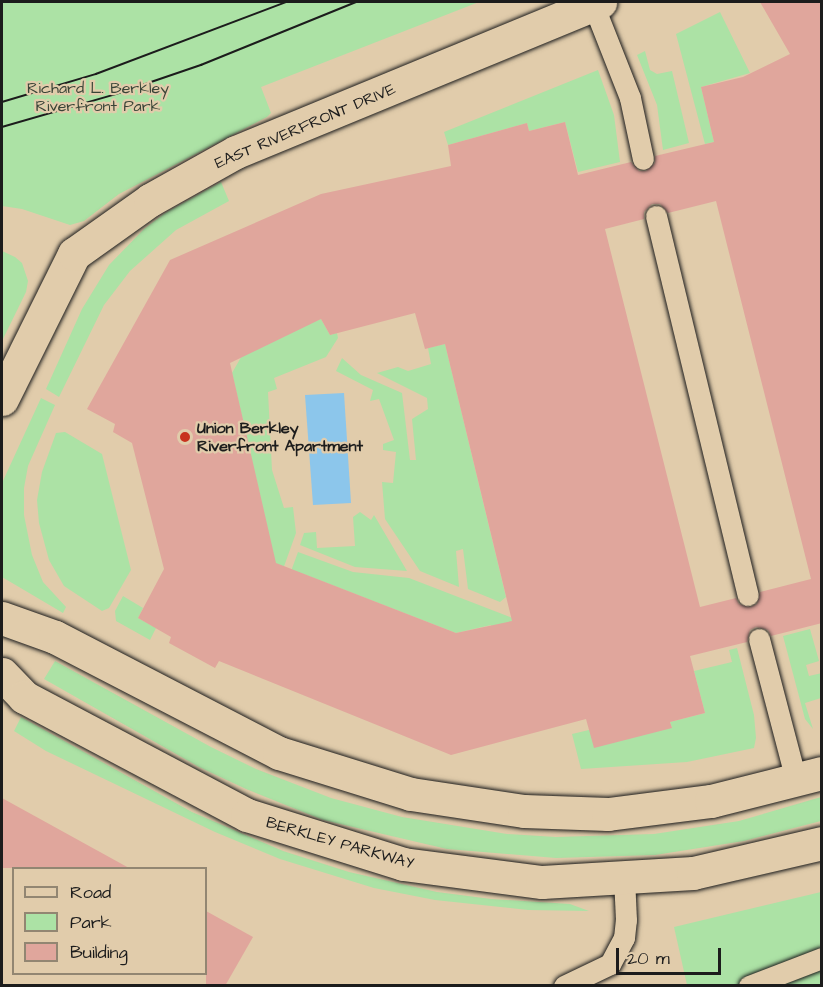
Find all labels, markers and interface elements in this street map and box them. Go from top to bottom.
park label: Richard L. Berkley Riverfront Park [27,78,169,116]
street label: EAST RIVERFRONT DRIVE [212,79,398,173]
place label: Union Berkley Riverfront Apartment [197,418,363,456]
marker: Union Berkley Riverfront Apartment [178,430,192,444]
street label: BERKLEY PARKWAY [264,813,416,873]
legend [12,867,207,975]
text: Road [70,880,111,905]
text: Park [70,910,112,935]
scale bar [619,936,724,974]
text: Building [70,940,128,965]
text: 20 m [627,946,670,971]

